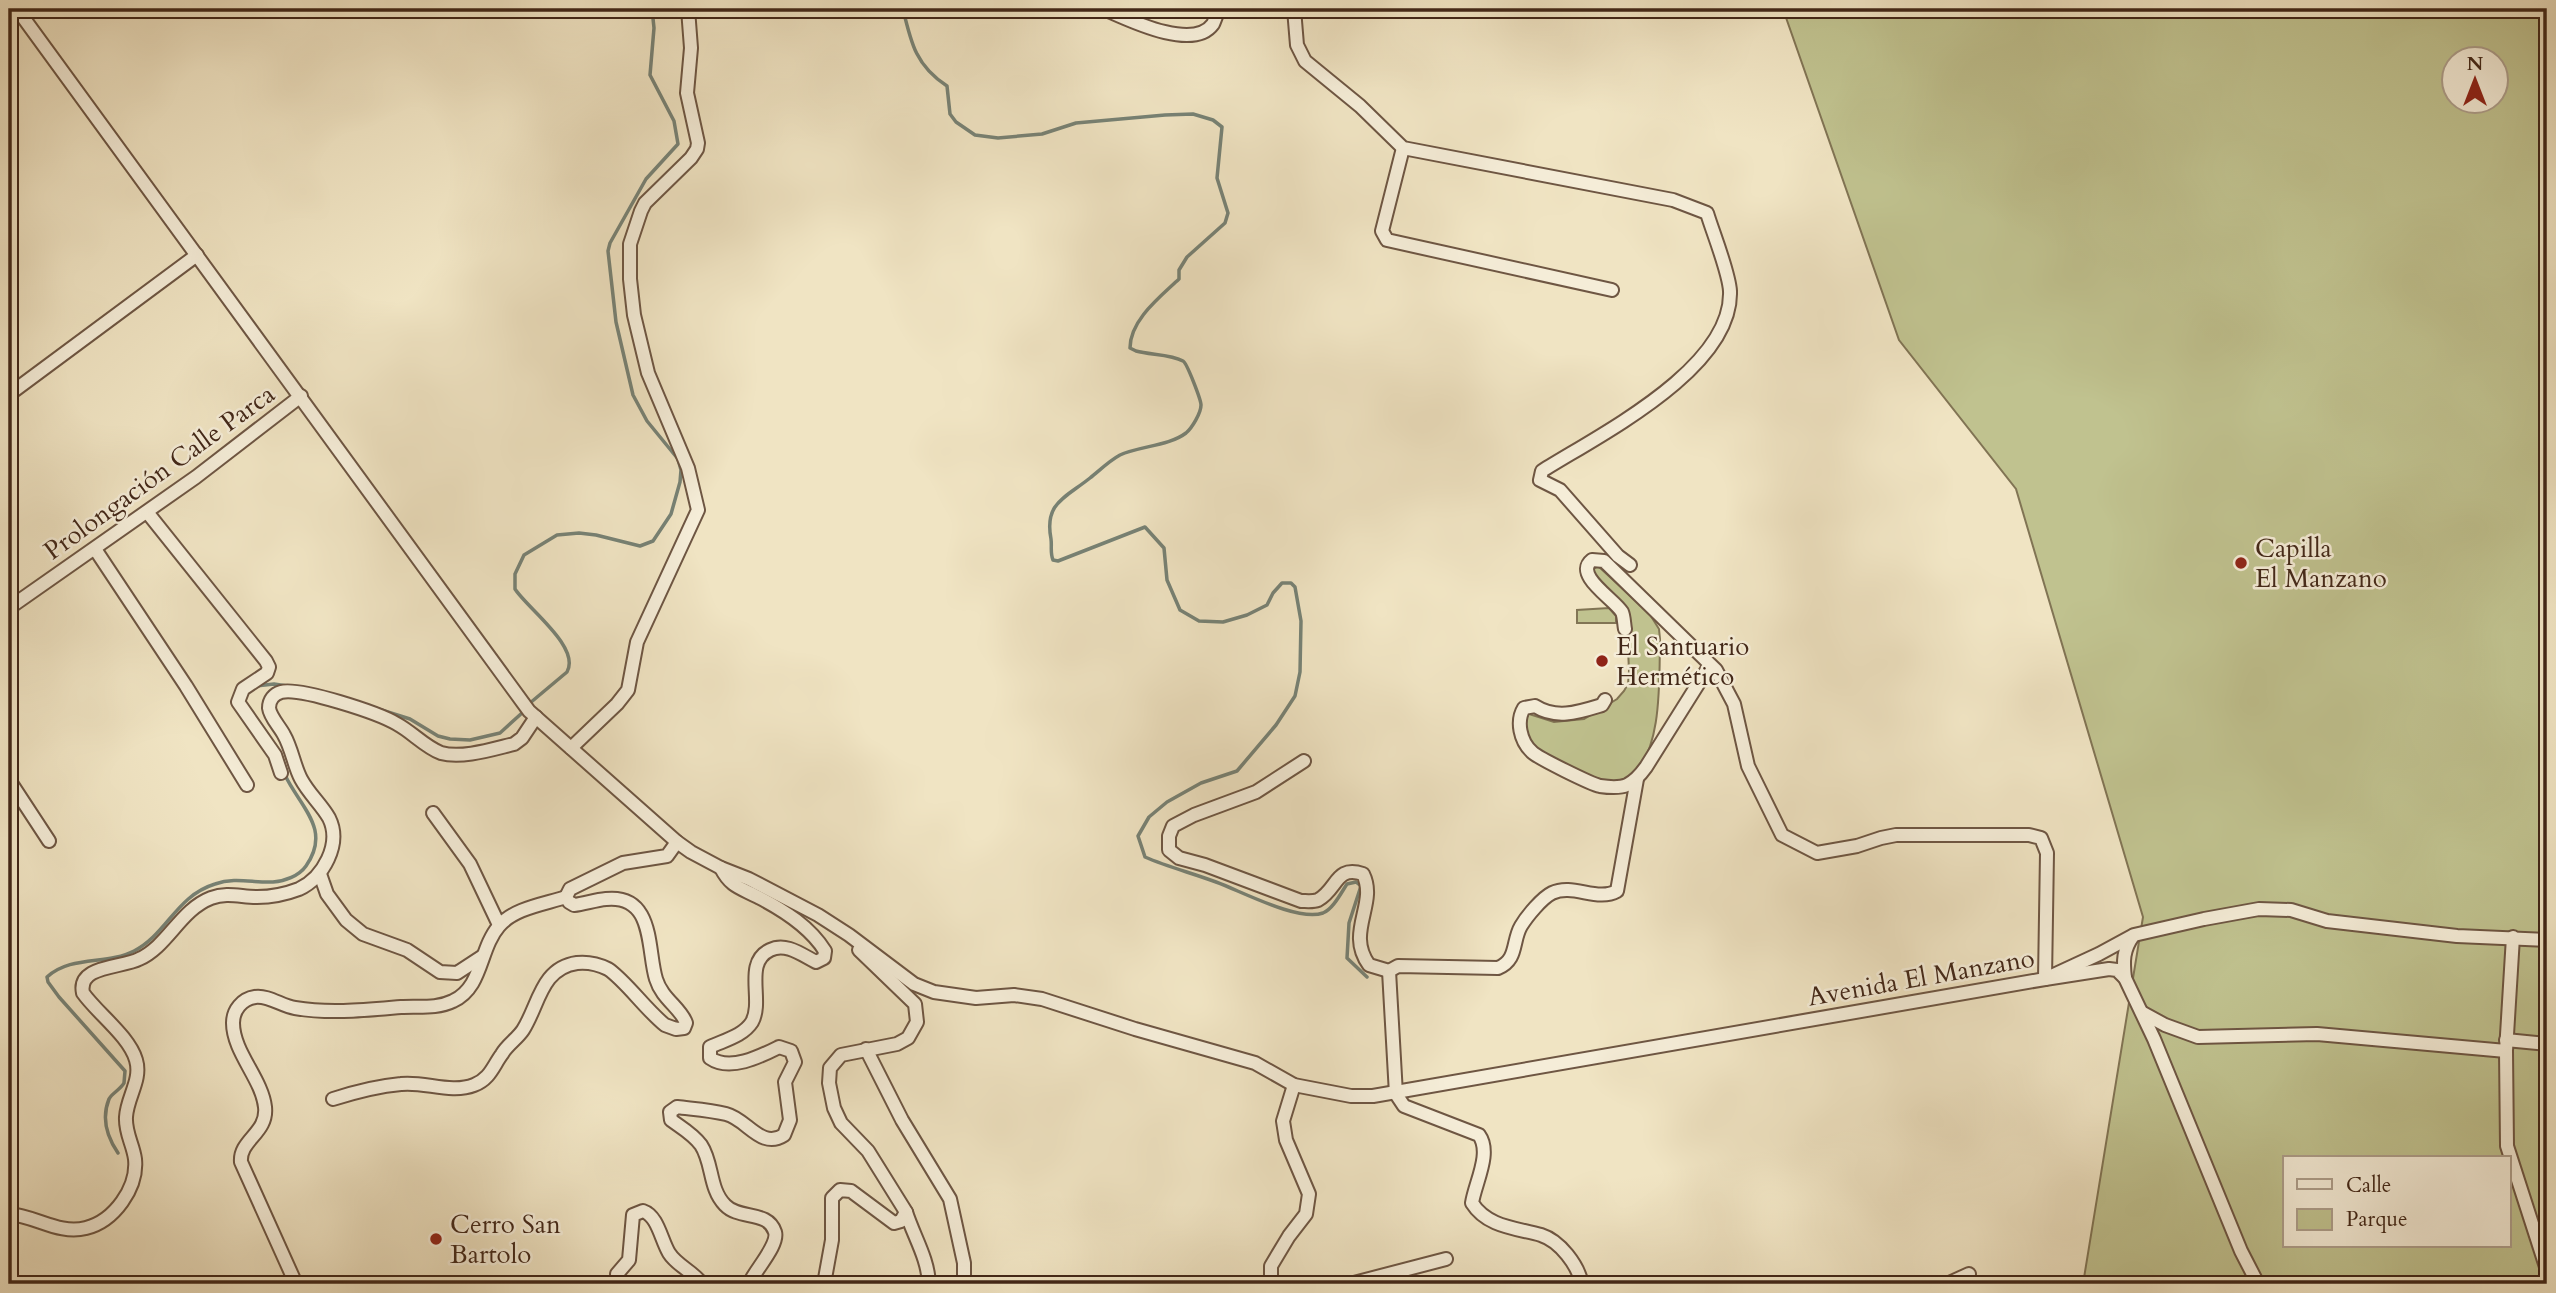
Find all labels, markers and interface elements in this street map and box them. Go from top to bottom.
north arrow [2440,46,2510,116]
text: N [2467,51,2484,77]
street label: Prolongación Calle Parca [37,377,282,568]
place label: Capilla El Manzano [2255,531,2387,596]
marker: Capilla El Manzano [2233,555,2249,571]
place label: El Santuario Hermético [1616,629,1749,694]
marker: El Santuario Hermético [1594,653,1610,669]
street label: Avenida El Manzano [1805,940,2037,1015]
legend [2283,1156,2510,1248]
text: Calle [2346,1171,2391,1200]
text: Parque [2346,1205,2407,1234]
place label: Cerro San Bartolo [450,1207,561,1272]
marker: Cerro San Bartolo [428,1231,444,1247]

